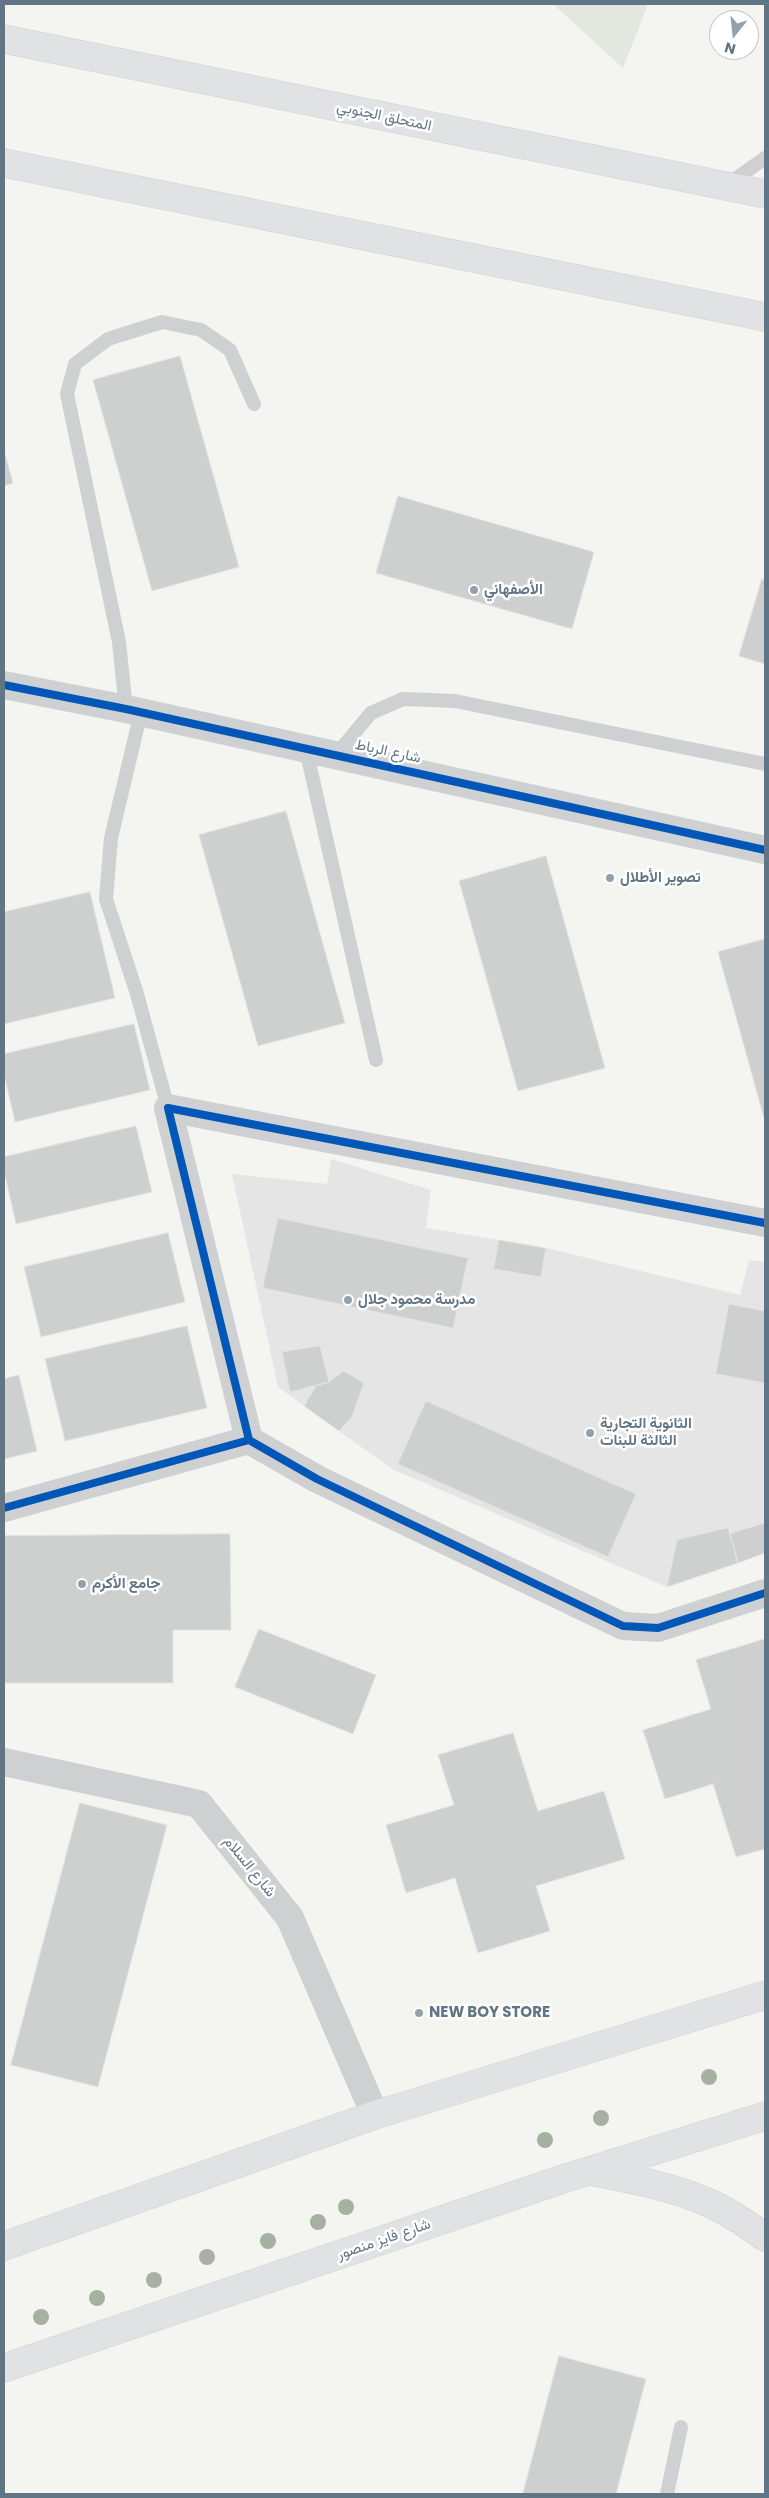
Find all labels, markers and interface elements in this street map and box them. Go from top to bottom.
north arrow [709,10,759,60]
text: N [722,37,738,60]
street label: المتحلق الجنوبي [335,98,433,136]
place label: الأصفهاني [484,581,543,599]
marker: الأصفهاني [468,584,480,596]
street label: شارع الرباط [353,736,423,768]
place label: تصوير الأطلال [620,869,701,887]
marker: تصوير الأطلال [604,872,616,884]
place label: مدرسة محمود جلال [358,1291,475,1309]
marker: مدرسة محمود جلال [342,1294,354,1306]
place label: الثانوية التجارية الثالثة للبنات [600,1415,692,1450]
marker: الثانوية التجارية الثالثة للبنات [584,1427,596,1439]
place label: جامع الأكرم [92,1575,160,1593]
marker: جامع الأكرم [76,1578,88,1590]
street label: شارع السلام [219,1833,279,1901]
place label: NEW BOY STORE [429,2004,550,2022]
marker: NEW BOY STORE [413,2007,425,2019]
street label: شارع فايز منصور [335,2216,433,2264]

